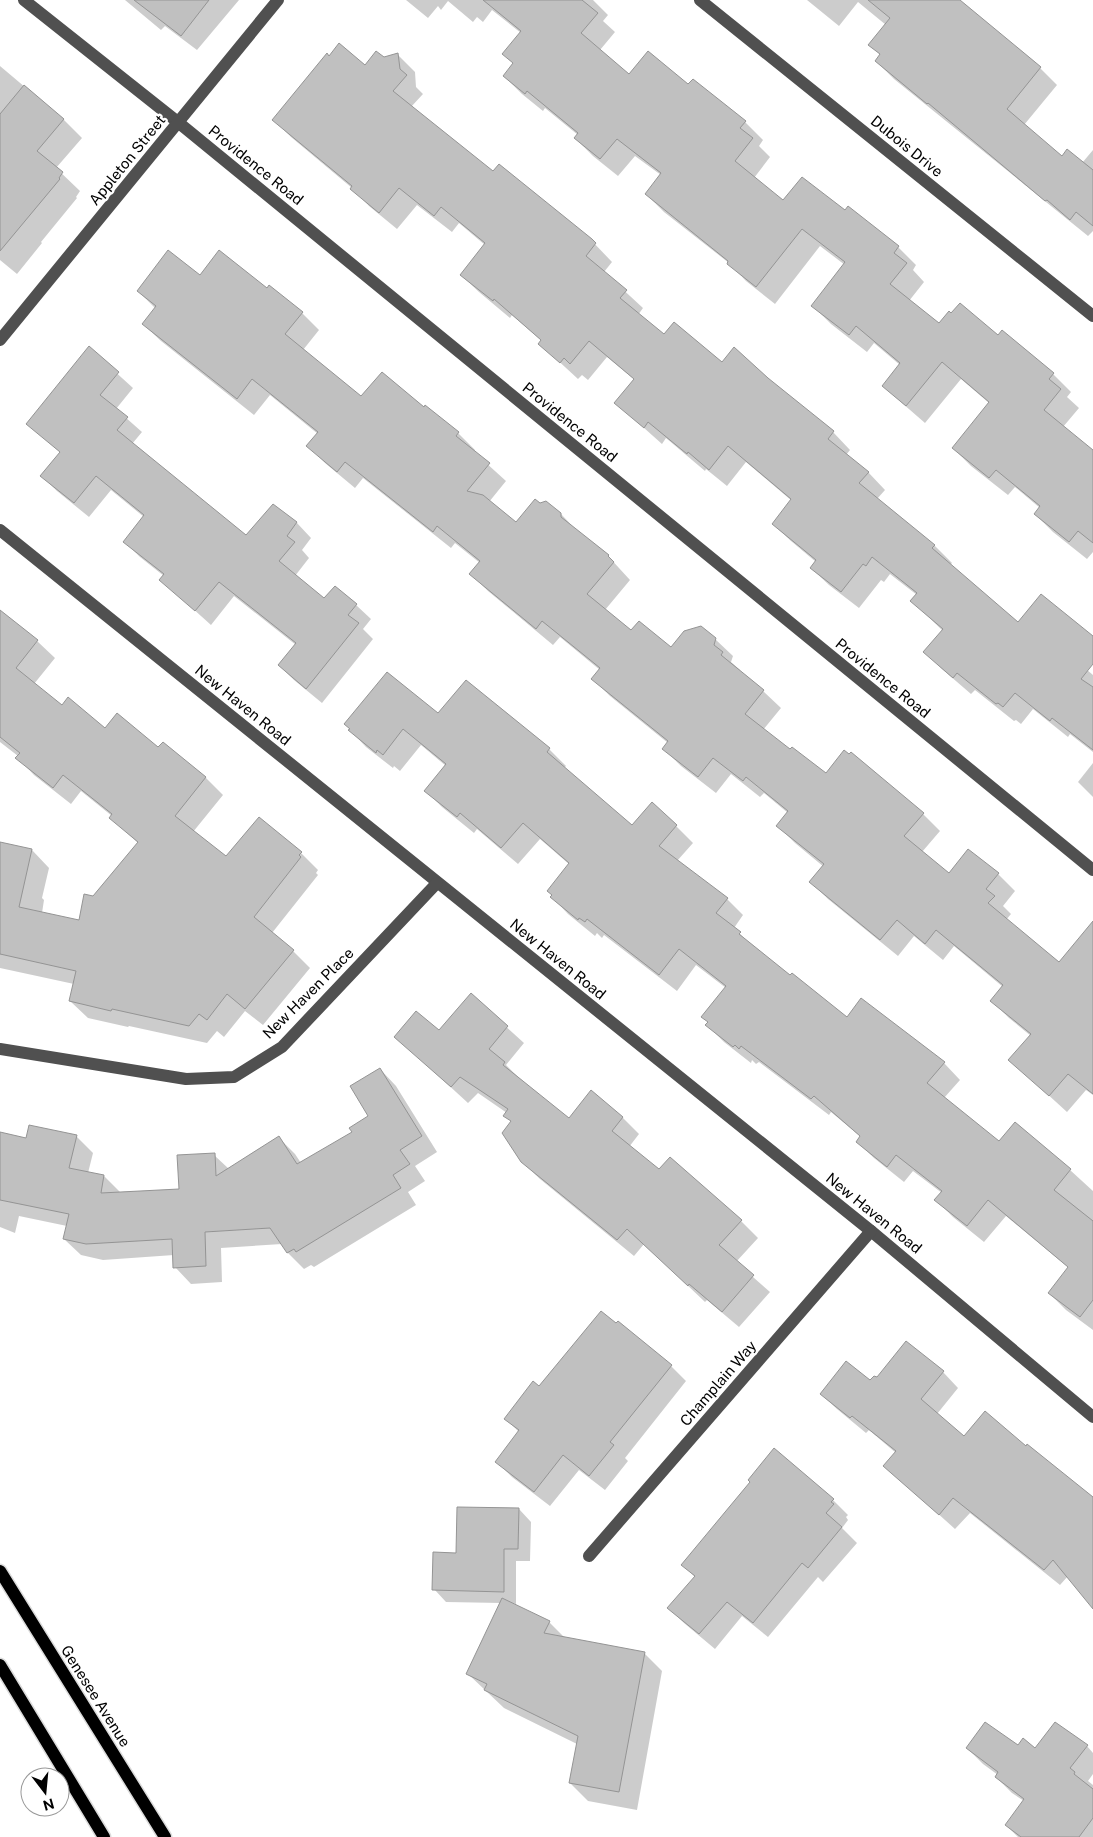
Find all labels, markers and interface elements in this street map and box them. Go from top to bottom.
street label: Appleton Street [85,111,169,209]
street label: Dubois Drive [868,112,946,180]
street label: Providence Road [205,122,307,208]
street label: Providence Road [519,379,621,465]
street label: Providence Road [832,635,934,721]
street label: New Haven Road [192,661,294,749]
street label: New Haven Road [507,915,609,1003]
street label: New Haven Place [259,944,357,1042]
street label: New Haven Road [823,1169,925,1257]
street label: Champlain Way [676,1337,760,1429]
street label: Genesee Avenue [58,1642,134,1750]
north arrow [20,1767,70,1817]
text: N [41,1795,56,1814]

